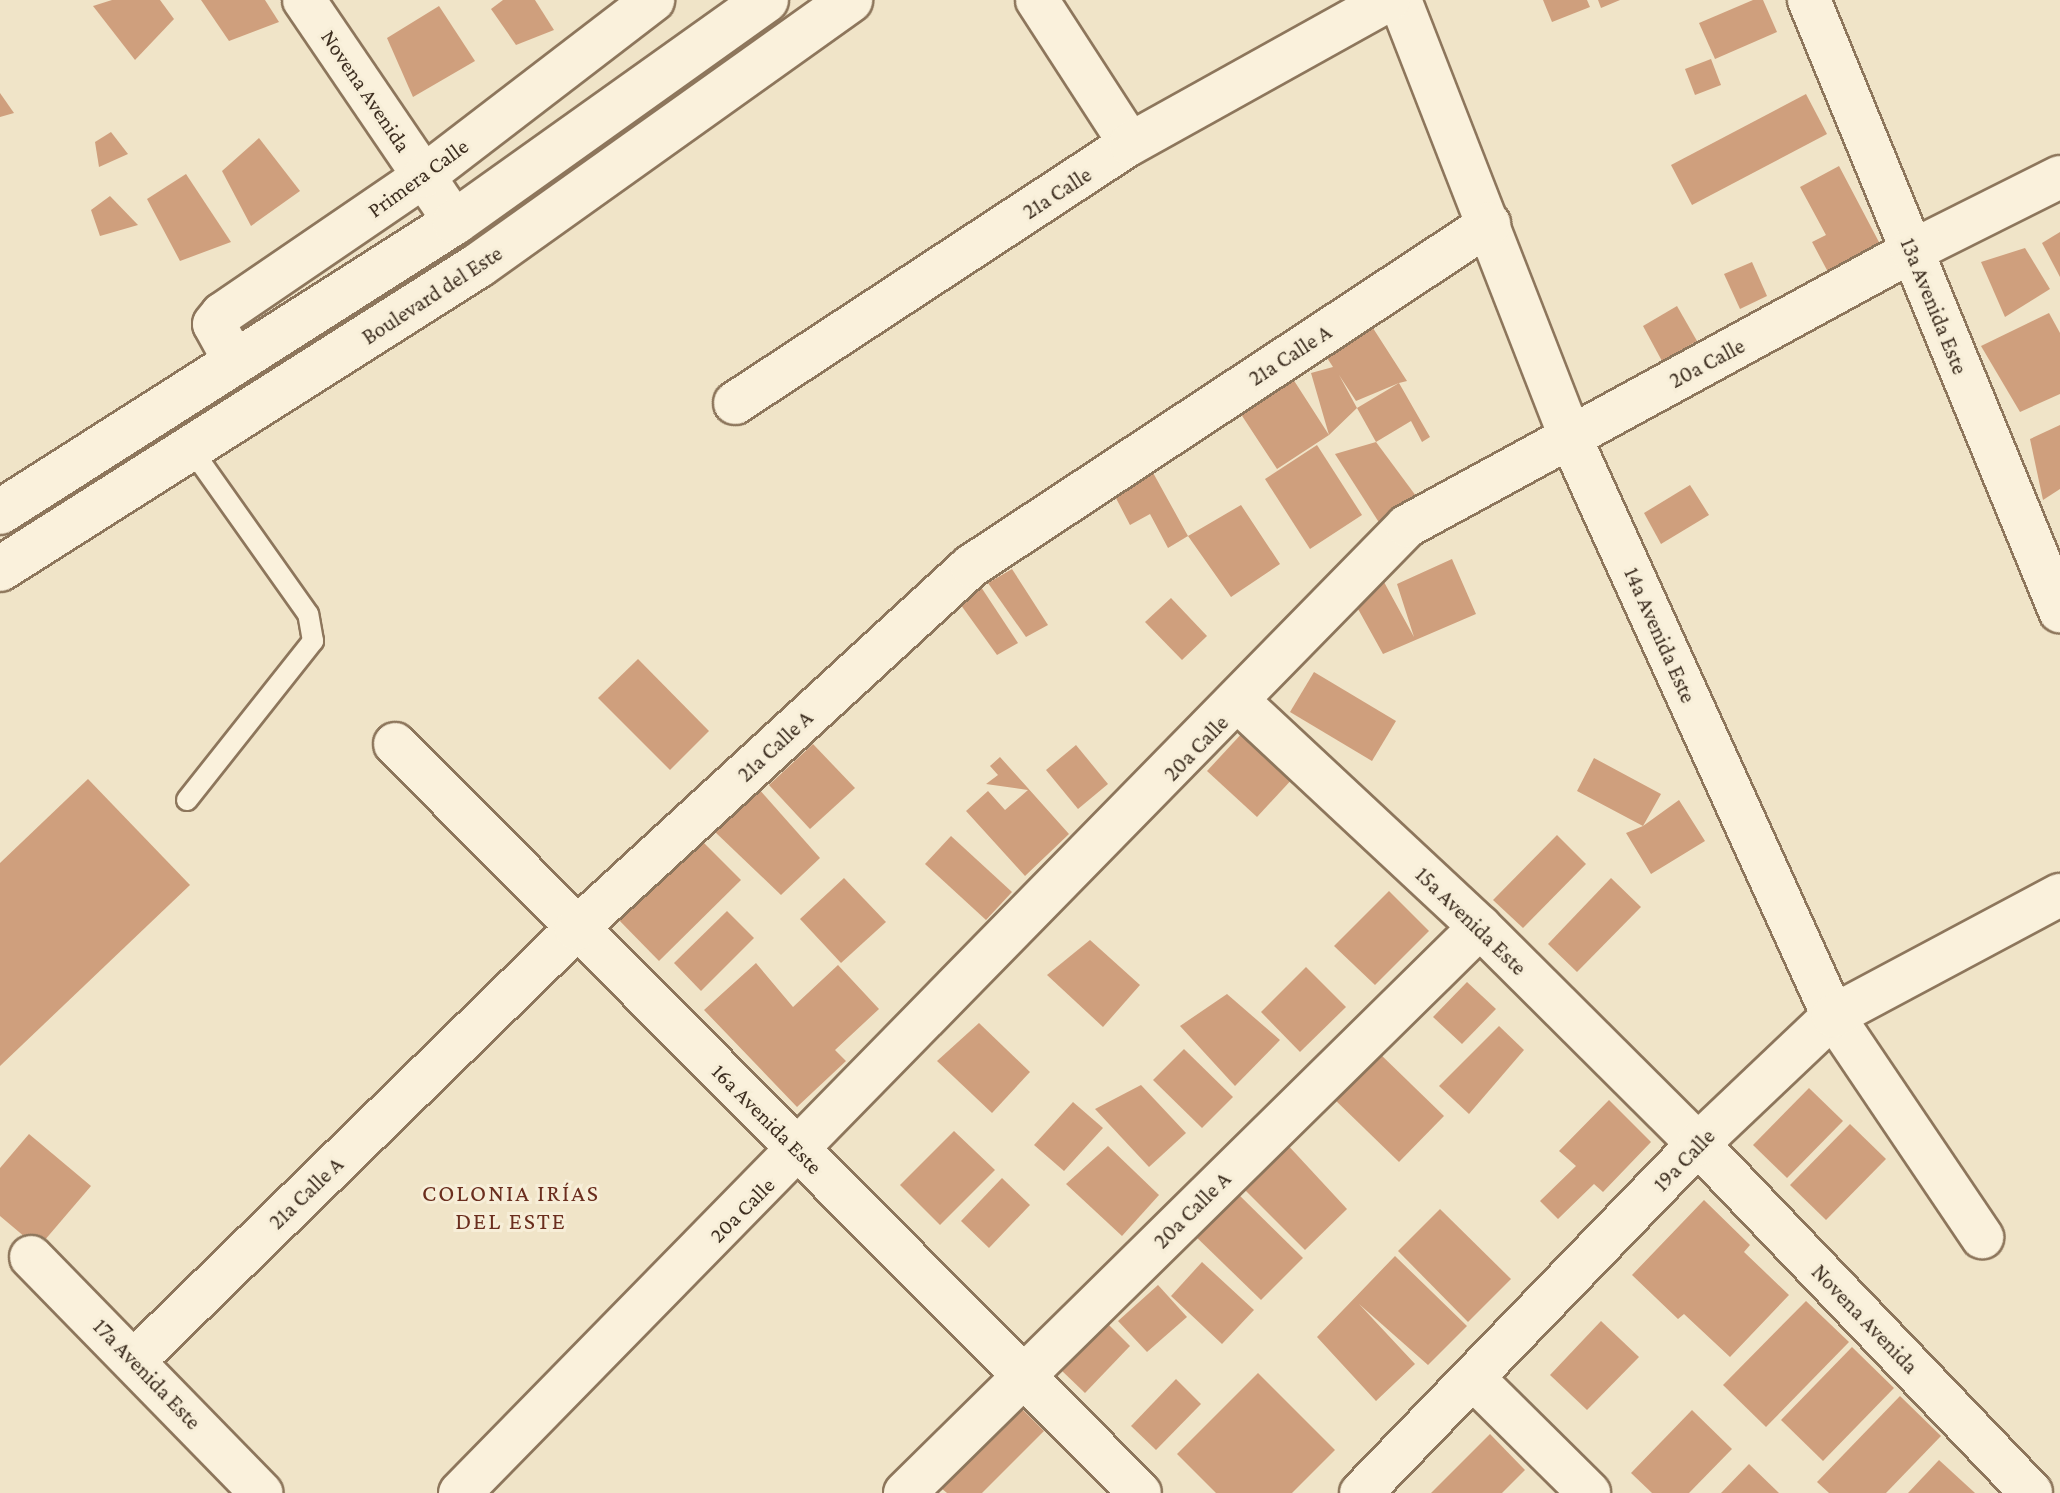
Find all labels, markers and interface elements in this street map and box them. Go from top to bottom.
street label: Novena Avenida [315,25,417,157]
street label: Primera Calle [363,133,473,223]
street label: 21a Calle [1018,161,1096,225]
street label: 13a Avenida Este [1895,234,1973,378]
street label: Boulevard del Este [357,240,507,350]
street label: 21a Calle A [1244,319,1336,391]
street label: 20a Calle [1665,332,1749,394]
street label: 14a Avenida Este [1618,563,1702,707]
street label: 21a Calle A [732,705,818,787]
street label: 20a Calle [1158,710,1234,786]
street label: 15a Avenida Este [1410,861,1532,981]
street label: 16a Avenida Este [706,1058,828,1180]
street label: 19a Calle [1648,1123,1720,1197]
street label: 21a Calle A [263,1151,349,1235]
street label: 20a Calle A [1148,1166,1236,1254]
street label: 20a Calle [704,1172,780,1248]
district label: COLONIA IRÍAS DEL ESTE [422,1179,600,1235]
street label: Novena Avenida [1806,1259,1924,1379]
street label: 17a Avenida Este [88,1313,206,1435]

